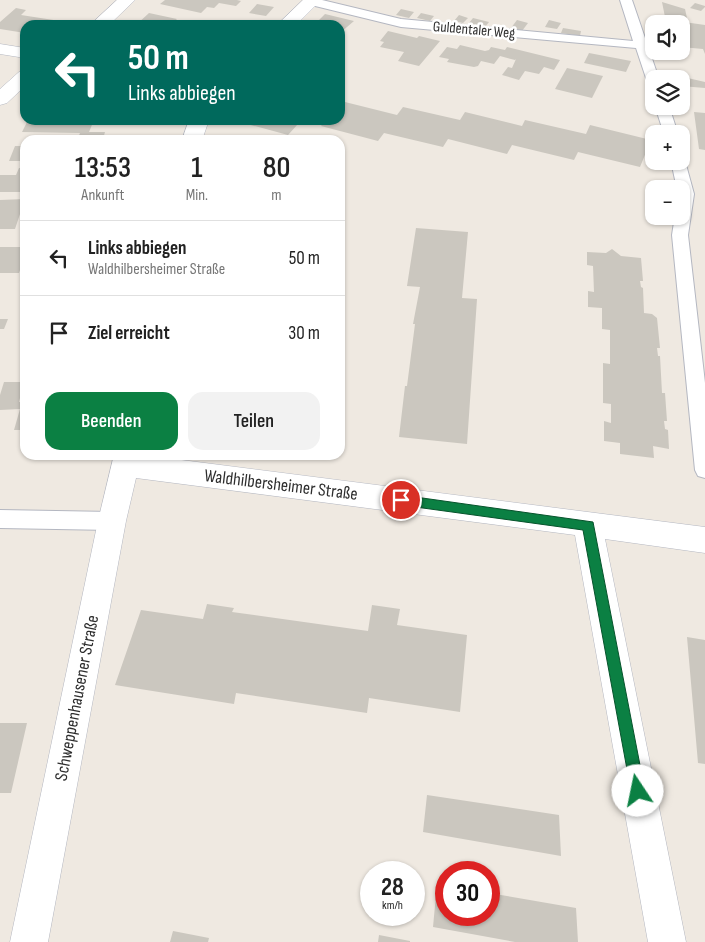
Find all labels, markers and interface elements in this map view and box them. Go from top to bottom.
map controls [645,15,690,225]
button: sound [645,15,690,60]
street label: Guldentaler Weg [432,17,516,43]
text: 50 m [128,37,189,80]
icon: left [45,40,110,105]
button: layers [645,70,690,115]
text: Links abbiegen [128,80,236,107]
button: + [645,125,690,170]
text: 13:53 [75,150,131,186]
text: 1 [191,150,202,186]
text: 80 [263,150,290,186]
button: − [645,180,690,225]
text: Ankunft [81,186,124,205]
text: Min. [186,186,208,205]
text: m [271,186,282,205]
text: Links abbiegen [88,237,186,260]
icon: left [45,244,73,272]
text: 50 m [289,247,320,270]
text: Waldhilbersheimer Straße [88,260,225,279]
icon: arrive [45,319,73,347]
text: Ziel erreicht [88,322,170,345]
text: 30 m [288,322,320,345]
button: Beenden [45,392,178,450]
button: Teilen [188,392,320,450]
street label: Waldhilbersheimer Straße [203,465,359,505]
pin [380,479,422,521]
icon: arrive [387,486,415,514]
street label: Schweppenhausener Straße [51,613,103,783]
position arrow [611,764,663,816]
speed limit sign: 30 [435,861,500,926]
text: 28 [381,872,404,903]
text: km/h [382,898,403,913]

